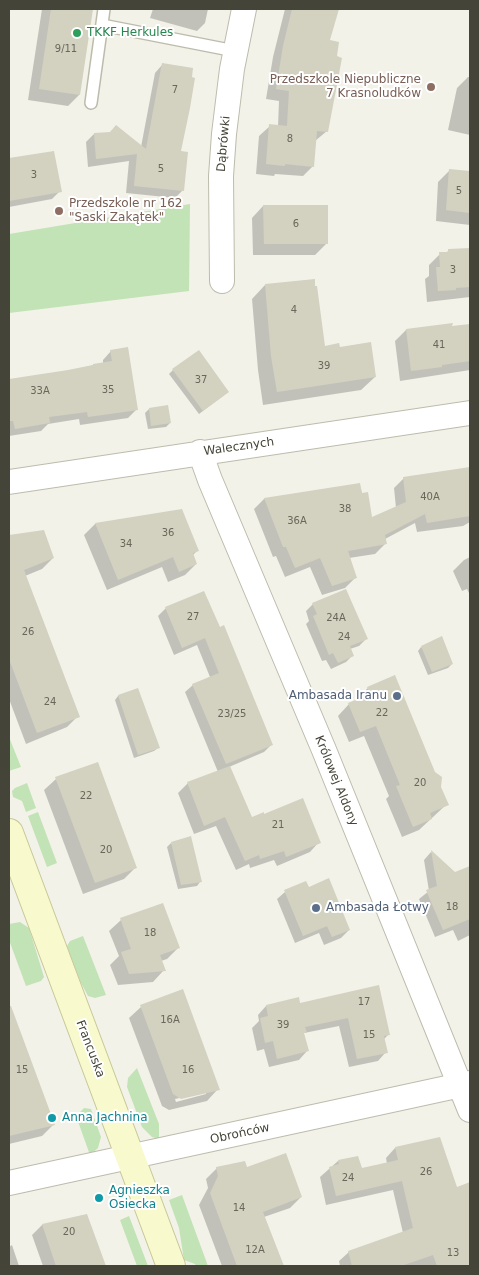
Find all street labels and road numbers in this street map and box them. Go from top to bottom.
street label: Dąbrówki [214,115,234,173]
street label: Walecznych [203,435,275,459]
street label: Królowej Aldony [311,734,361,828]
street label: Francuska [72,1018,108,1080]
street label: Obrońców [209,1121,271,1147]

